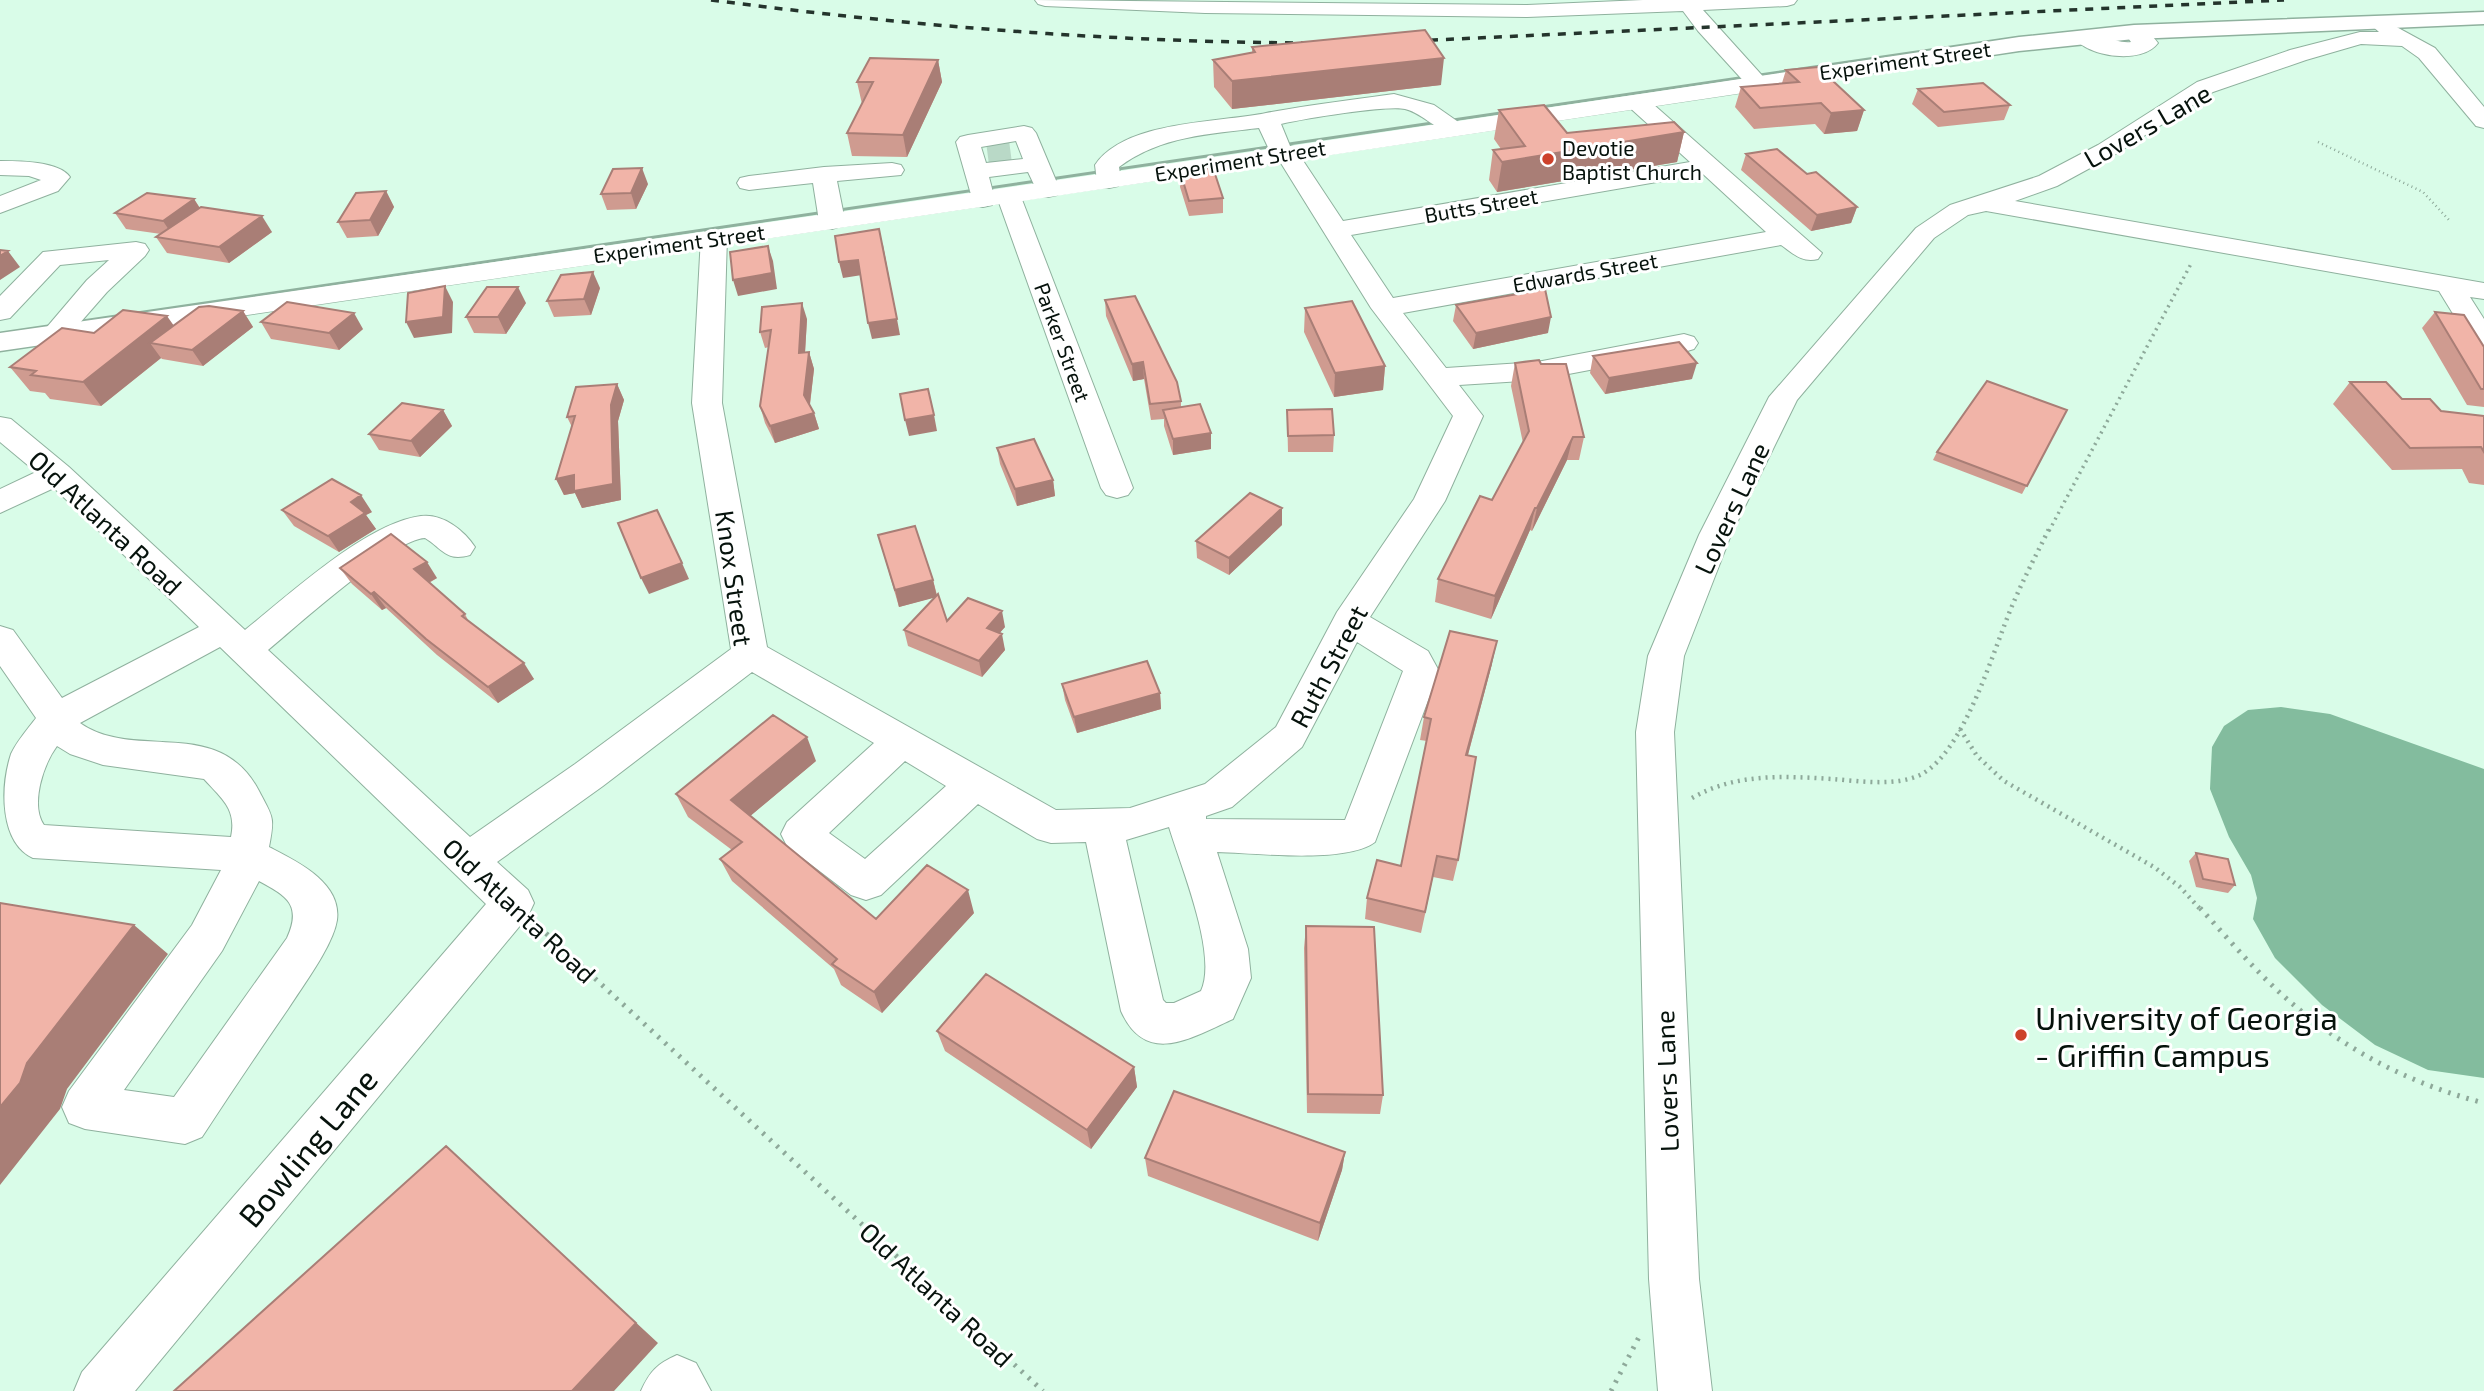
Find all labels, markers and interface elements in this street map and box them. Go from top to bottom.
street label: Experiment Street [1818,36,1992,84]
street label: Lovers Lane [2078,76,2216,174]
street label: Experiment Street [1153,134,1327,186]
place label: Devotie Baptist Church [1562,135,1702,184]
marker: Devotie Baptist Church [1540,151,1556,167]
street label: Butts Street [1422,183,1540,227]
street label: Experiment Street [592,219,766,267]
street label: Edwards Street [1511,247,1659,297]
street label: Parker Street [1030,279,1096,405]
street label: Lovers Lane [1687,437,1775,579]
street label: Old Atlanta Road [23,443,189,601]
street label: Knox Street [710,508,760,648]
street label: Ruth Street [1283,600,1373,732]
street label: Old Atlanta Road [437,831,603,989]
place label: University of Georgia - Griffin Campus [2035,998,2338,1073]
street label: Lovers Lane [1648,1010,1684,1152]
marker: University of Georgia - Griffin Campus [2013,1027,2029,1043]
street label: Bowling Lane [230,1060,384,1234]
street label: Old Atlanta Road [854,1215,1020,1373]

